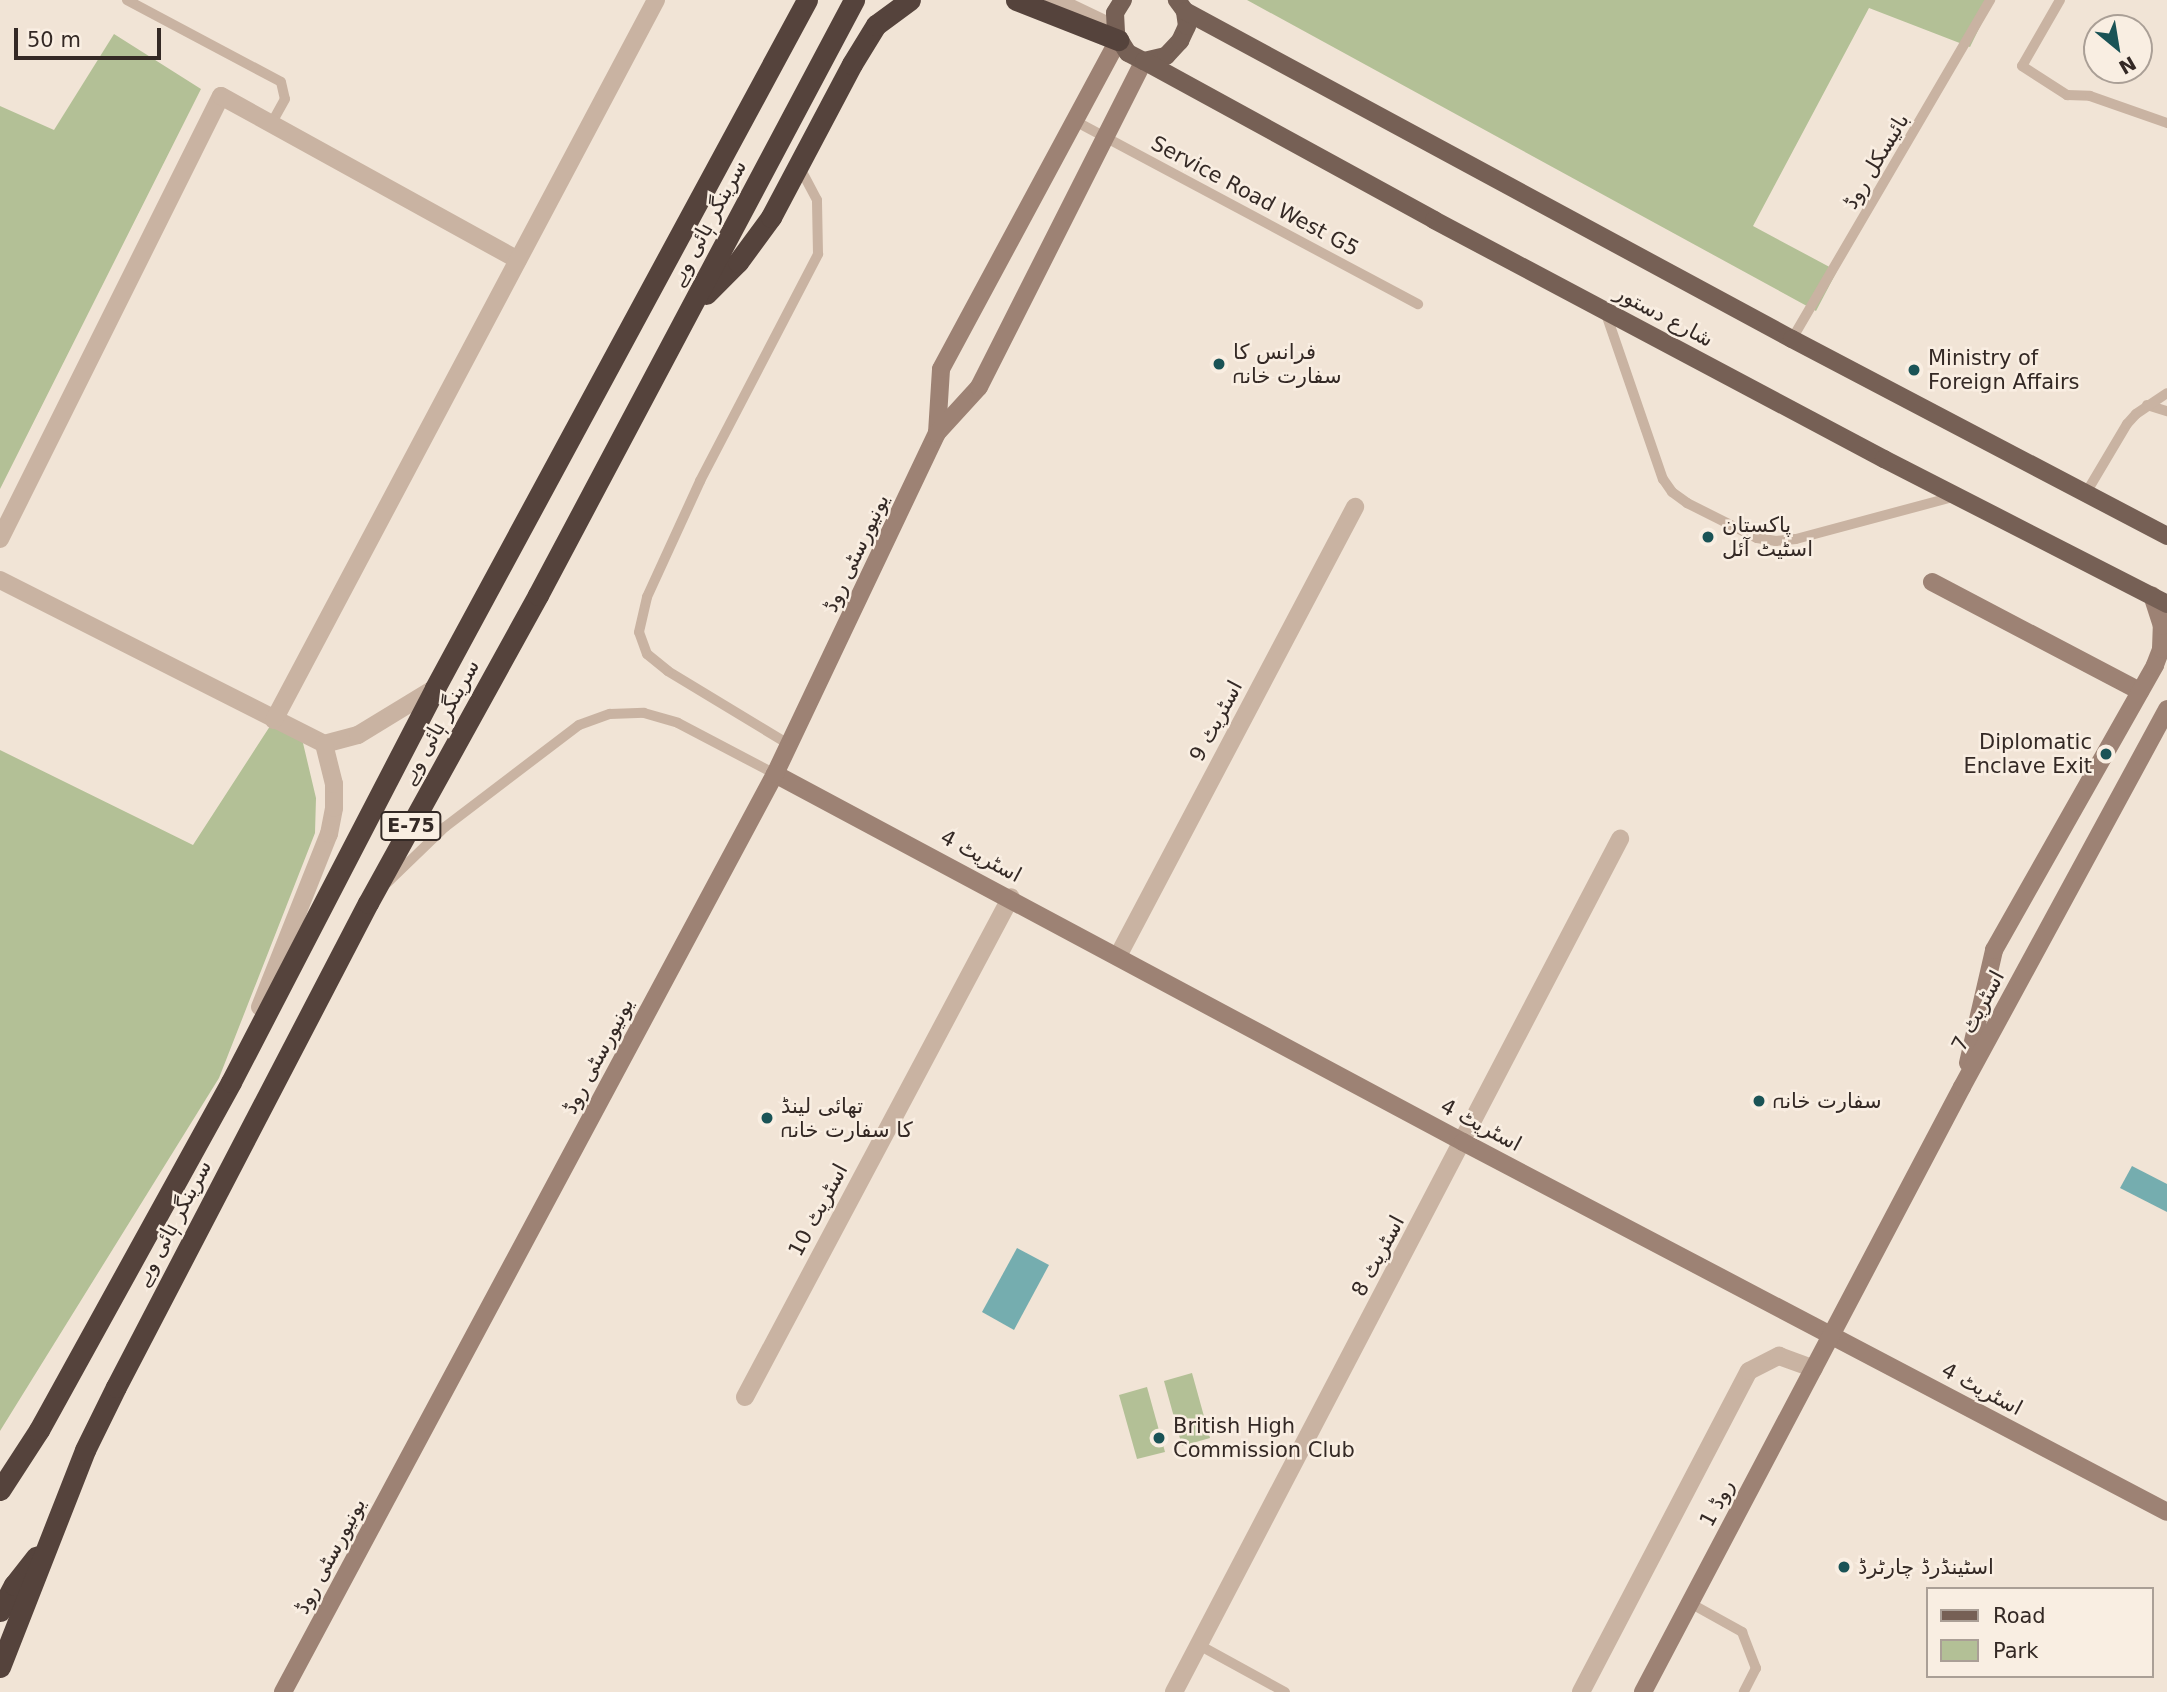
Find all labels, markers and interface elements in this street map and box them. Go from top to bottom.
scale bar [18,14,164,58]
north arrow [2083,14,2153,84]
text: 50 m [27,28,81,52]
text: N [2115,52,2140,79]
street label: بائیسکل روڈ [1838,109,1914,213]
street label: Service Road West G5 [1147,131,1363,261]
street label: سرینگر ہائی وے [664,156,752,290]
street label: شارع دستور [1611,280,1717,352]
place label: فرانس کا سفارت خانہ [1233,339,1342,389]
place label: Ministry of Foreign Affairs [1928,345,2080,395]
marker: فرانس کا سفارت خانہ [1211,356,1227,372]
marker: Ministry of Foreign Affairs [1906,362,1922,378]
street label: یونیورسٹی روڈ [818,490,894,616]
place label: پاکستان اسٹیٹ آئل [1722,512,1813,562]
marker: پاکستان اسٹیٹ آئل [1700,529,1716,545]
street label: سرینگر ہائی وے [395,655,485,789]
street label: اسٹریٹ 9 [1184,676,1248,766]
place label: Diplomatic Enclave Exit [1963,729,2092,779]
marker: Diplomatic Enclave Exit [2098,746,2114,762]
road number: E-75 [380,810,442,842]
street label: اسٹریٹ 4 [936,824,1026,888]
street label: اسٹریٹ 7 [1946,966,2010,1056]
street label: یونیورسٹی روڈ [557,994,639,1118]
place label: سفارت خانہ [1773,1088,1882,1114]
place label: تھائی لینڈ کا سفارت خانہ [781,1093,913,1143]
street label: اسٹریٹ 4 [1436,1093,1526,1157]
marker: سفارت خانہ [1751,1093,1767,1109]
marker: تھائی لینڈ کا سفارت خانہ [759,1110,775,1126]
street label: سرینگر ہائی وے [129,1156,217,1290]
street label: اسٹریٹ 10 [783,1159,853,1261]
street label: اسٹریٹ 8 [1346,1211,1410,1301]
street label: اسٹریٹ 4 [1937,1357,2027,1421]
place label: British High Commission Club [1173,1413,1355,1463]
marker: British High Commission Club [1151,1430,1167,1446]
street label: روڈ 1 [1694,1475,1740,1531]
street label: یونیورسٹی روڈ [289,1494,371,1618]
place label: اسٹینڈرڈ چارٹرڈ [1858,1554,1994,1580]
marker: اسٹینڈرڈ چارٹرڈ [1836,1559,1852,1575]
legend [1926,1587,2153,1678]
text: Road [1993,1604,2046,1628]
text: Park [1993,1639,2038,1663]

